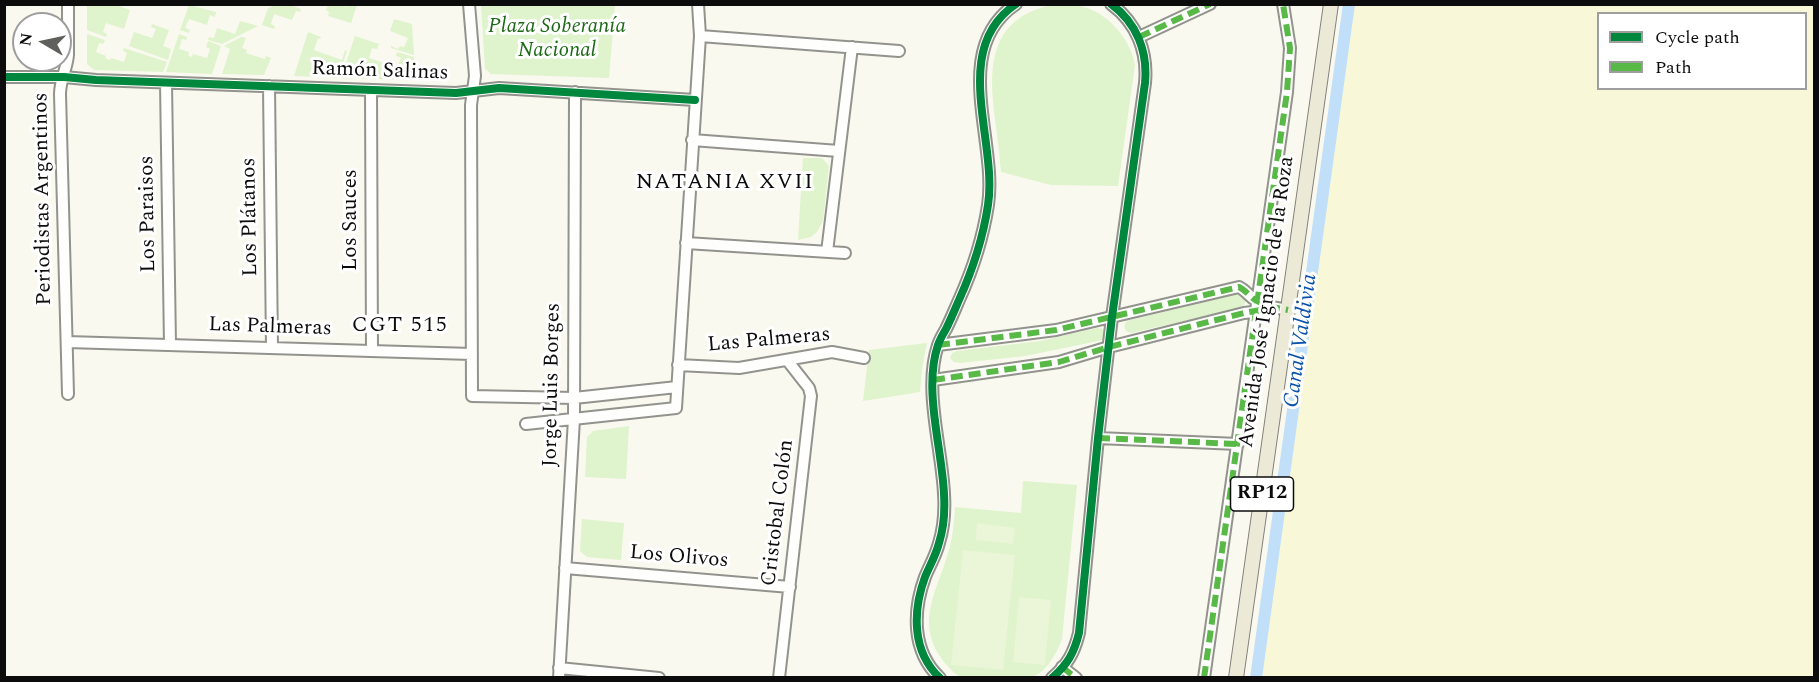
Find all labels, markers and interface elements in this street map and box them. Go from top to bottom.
north arrow [12,12,72,72]
legend [1597,12,1807,90]
park label: Plaza Soberanía Nacional [488,15,626,65]
text: Cycle path [1655,24,1740,51]
text: N [13,31,39,48]
text: Path [1655,54,1692,81]
street label: Ramón Salinas [311,57,449,87]
street label: Periodistas Argentinos [30,92,58,306]
street label: Los Paraisos [135,155,163,273]
street label: Avenida José Ignacio de la Roza [1235,155,1301,449]
street label: Los Plátanos [237,157,265,277]
street label: Los Sauces [339,169,365,271]
district label: NATANIA XVII [636,171,814,197]
water label: Canal Valdivia [1280,272,1324,410]
street label: Jorge Luis Borges [539,303,567,467]
street label: Las Palmeras [208,313,332,343]
district label: CGT 515 [352,314,448,340]
street label: Las Palmeras [706,323,832,359]
street label: Cristobal Colón [758,438,800,588]
road number: RP12 [1230,477,1294,511]
street label: Los Olivos [629,541,729,575]

